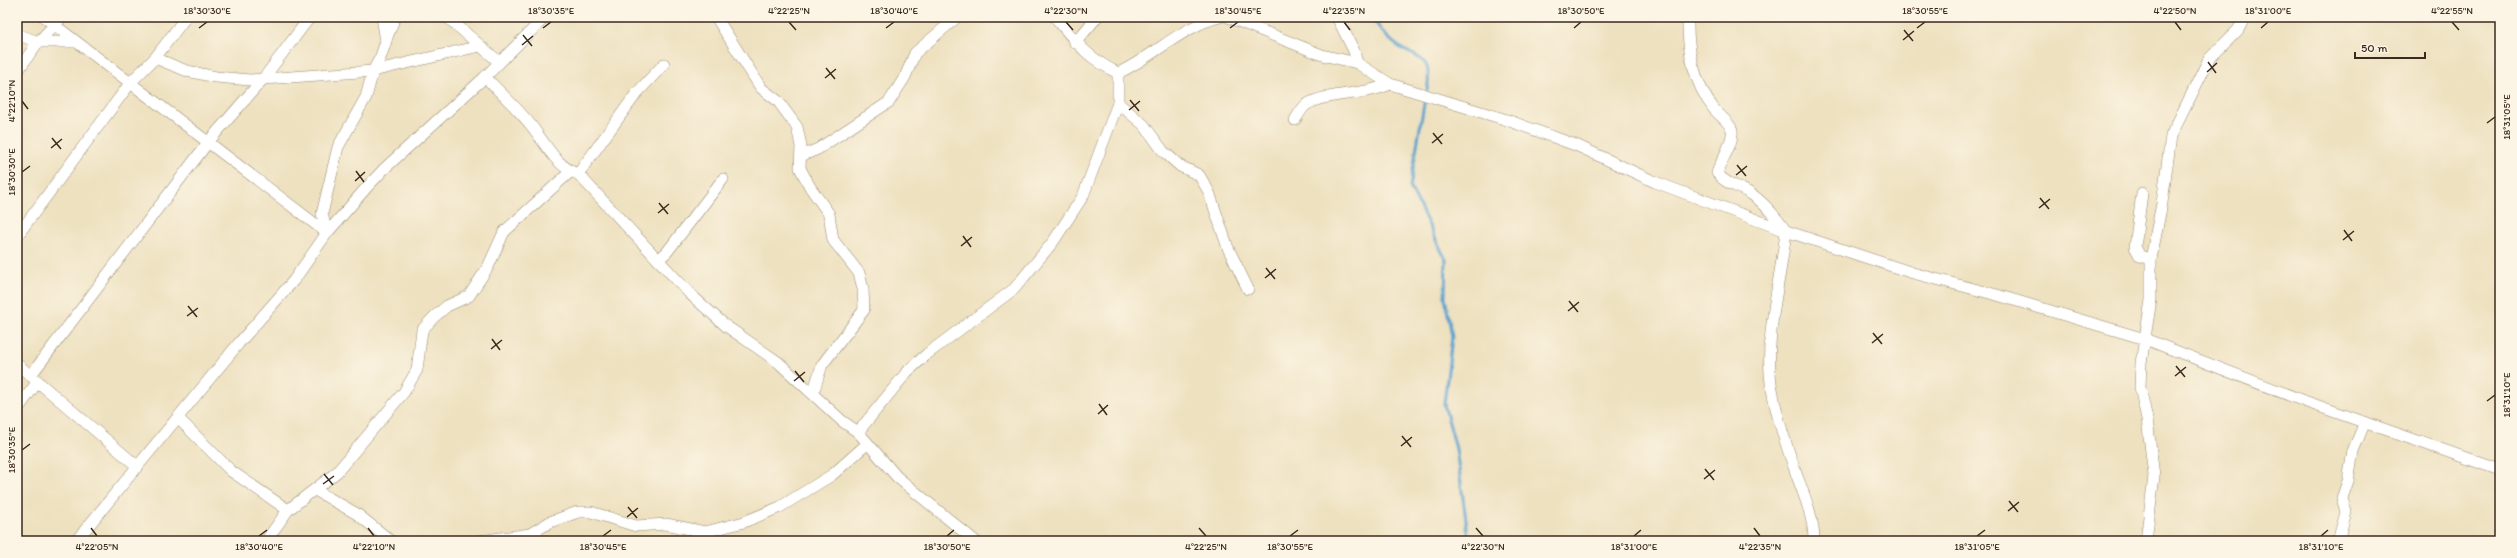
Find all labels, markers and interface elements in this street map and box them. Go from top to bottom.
text: 18°30'30"E [183,4,231,17]
text: 18°30'35"E [528,4,575,17]
text: 4°22'25"N [768,4,810,17]
text: 18°30'40"E [870,4,918,17]
text: 4°22'30"N [1044,4,1088,17]
text: 18°30'45"E [1215,4,1262,17]
text: 4°22'35"N [1323,4,1365,17]
text: 18°30'50"E [1557,4,1605,17]
text: 18°30'55"E [1902,4,1949,17]
text: 4°22'50"N [2153,4,2197,17]
text: 18°31'00"E [2245,4,2292,17]
text: 4°22'55"N [2431,4,2473,17]
scale bar [2355,34,2425,60]
text: 50 m [2361,41,2387,55]
text: 4°22'10"N [5,79,18,122]
text: 18°31'05"E [2500,94,2513,140]
text: 18°30'30"E [5,148,18,196]
text: 18°31'10"E [2500,372,2513,418]
text: 18°30'35"E [5,426,18,473]
text: 4°22'05"N [75,540,119,553]
text: 18°30'40"E [235,540,283,553]
text: 4°22'10"N [353,540,396,553]
text: 18°30'45"E [580,540,627,553]
text: 18°30'50"E [923,540,971,553]
text: 4°22'25"N [1185,540,1227,553]
text: 18°30'55"E [1267,540,1314,553]
text: 4°22'30"N [1461,540,1505,553]
text: 18°31'00"E [1611,540,1658,553]
text: 4°22'35"N [1739,540,1781,553]
text: 18°31'05"E [1954,540,2000,553]
text: 18°31'10"E [2299,540,2344,553]

